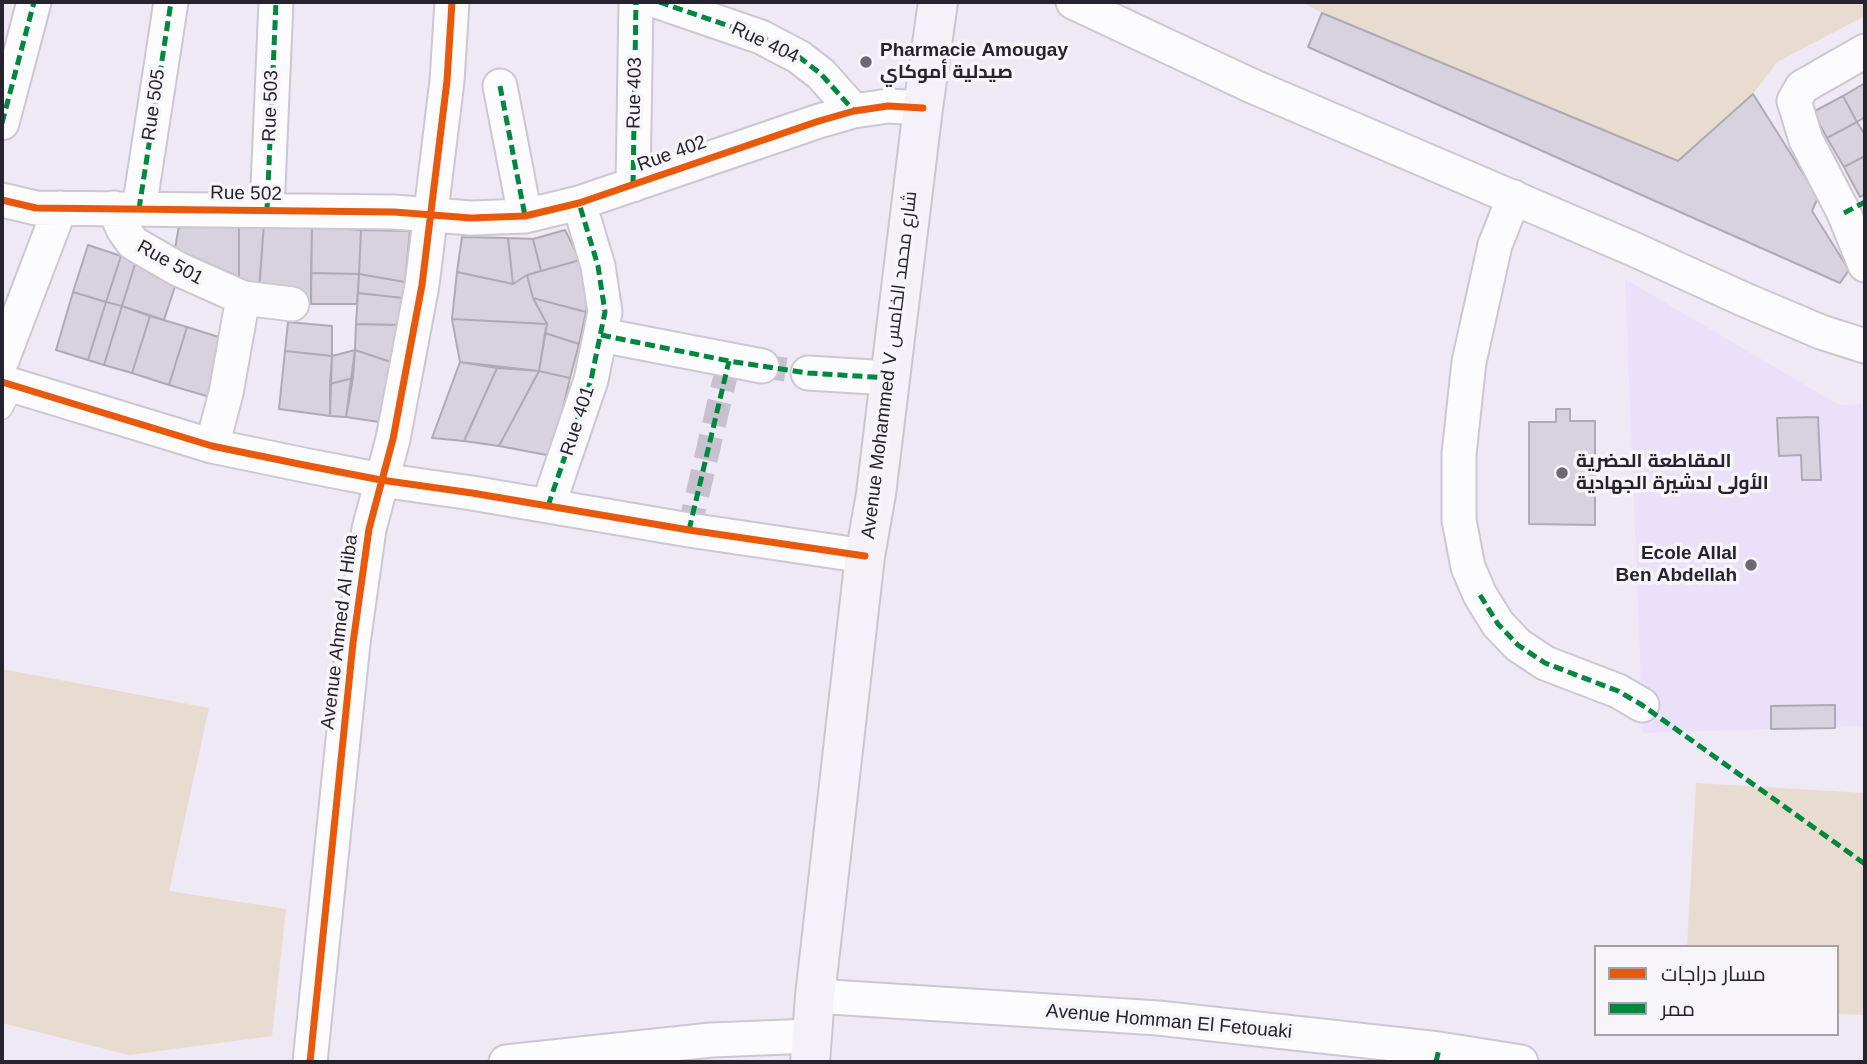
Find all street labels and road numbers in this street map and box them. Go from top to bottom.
street label: Rue 404 [728,17,802,69]
street label: Rue 403 [623,57,647,129]
street label: Rue 505 [138,68,170,142]
street label: Rue 503 [258,70,284,142]
street label: Rue 402 [634,131,710,177]
street label: Rue 502 [210,182,282,206]
street label: Avenue Mohammed V شارع محمد الخامس [857,190,923,540]
street label: Rue 501 [133,236,207,290]
street label: Rue 401 [556,383,600,459]
street label: Avenue Ahmed Al Hiba [317,533,363,731]
street label: Avenue Homman El Fetouaki [1045,1000,1293,1044]

